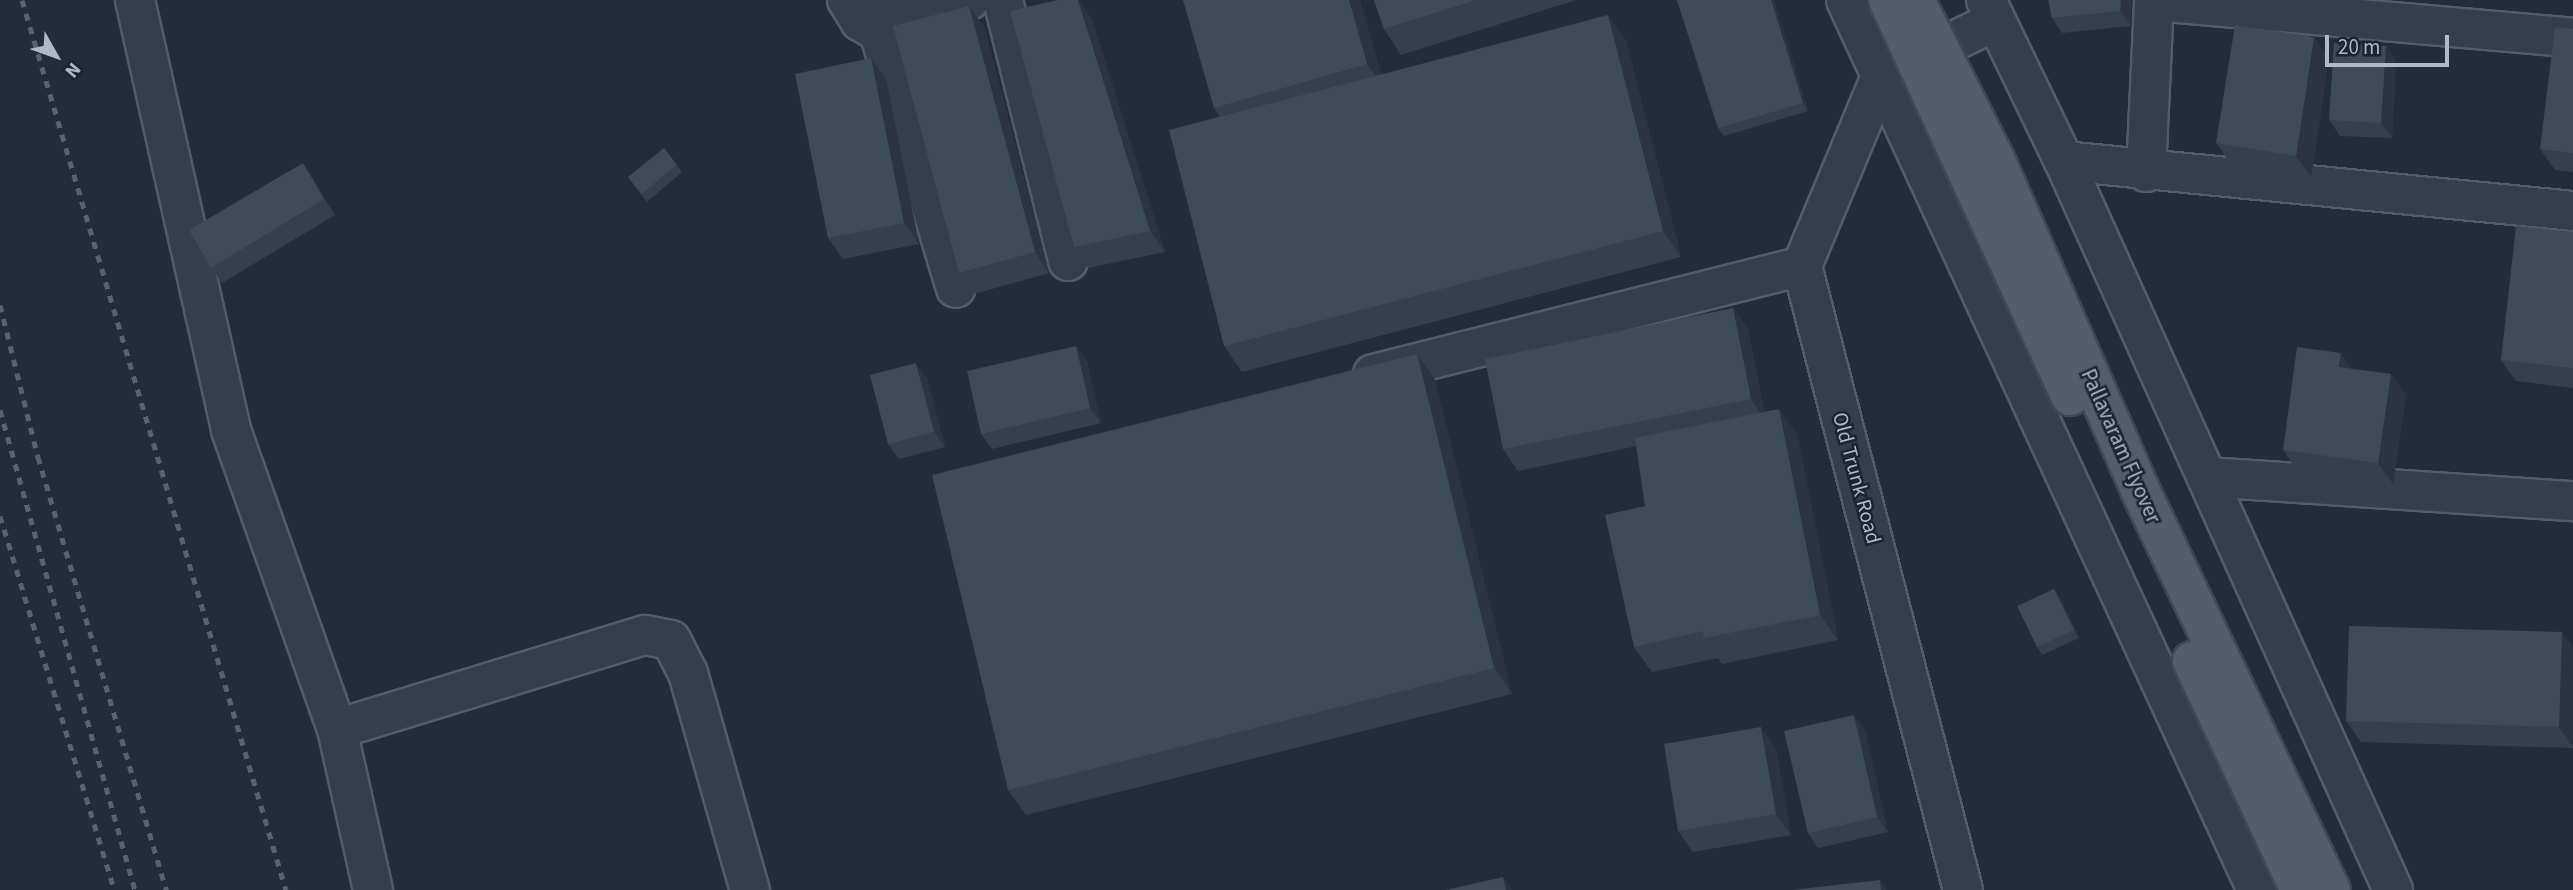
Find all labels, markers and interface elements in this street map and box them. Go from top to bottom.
north arrow [21,21,91,91]
scale bar [2328,21,2452,65]
text: 20 m [2338,32,2380,62]
text: N [58,56,87,83]
street label: Pallavaram Flyover [2076,365,2166,527]
street label: Old Trunk Road [1827,409,1887,547]

